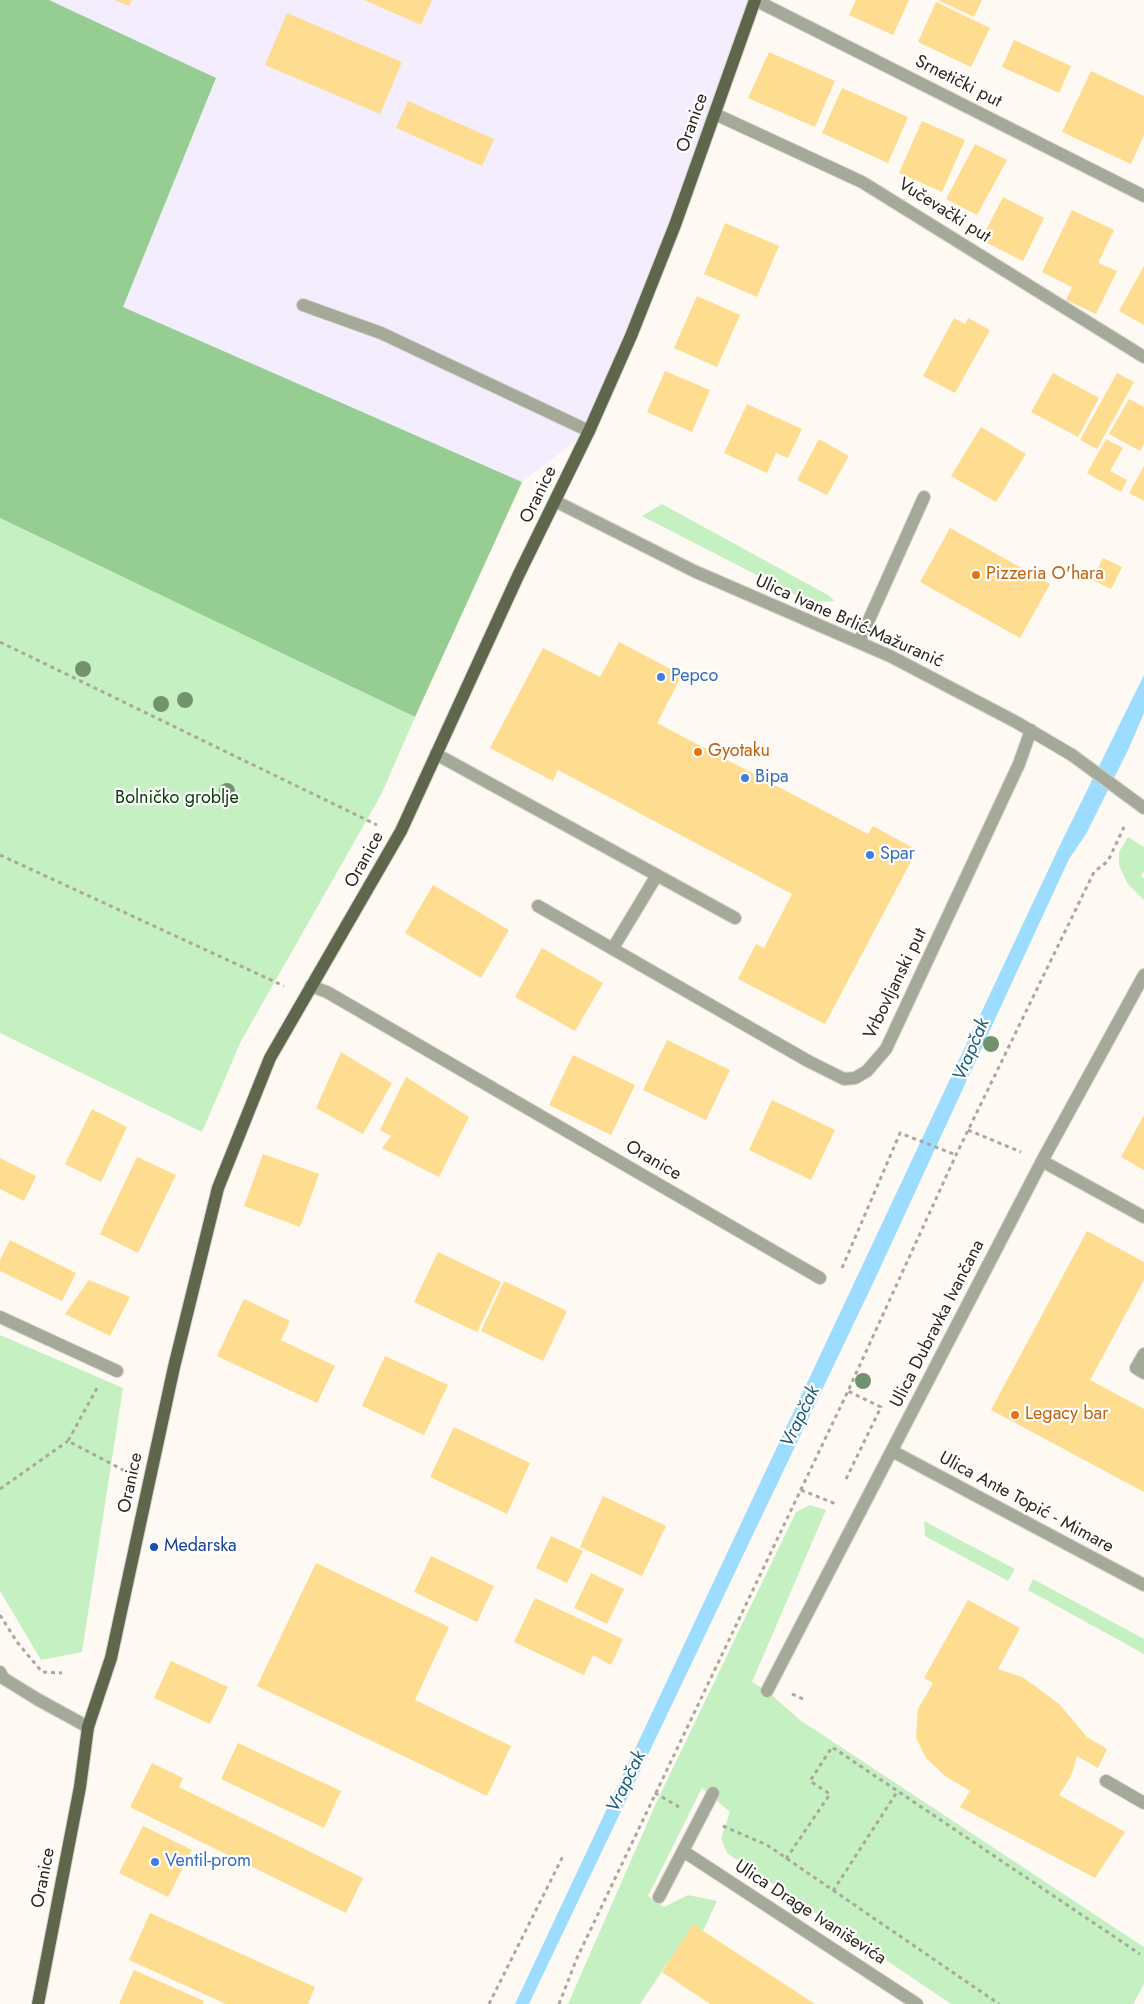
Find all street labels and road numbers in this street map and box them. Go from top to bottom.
street label: Srnetički put [911,51,1005,113]
street label: Oranice [672,91,714,155]
street label: Vučevački put [894,174,994,248]
street label: Oranice [516,463,562,527]
street label: Ulica Ivane Brlić-Mažuranić [752,571,946,673]
street label: Oranice [341,828,389,892]
street label: Vrbovljanski put [860,925,932,1043]
street label: Oranice [621,1136,685,1186]
street label: Ulica Dubravka Ivančana [886,1237,990,1411]
street label: Ulica Ante Topić - Mimare [935,1448,1117,1558]
street label: Oranice [114,1451,148,1515]
street label: Oranice [28,1846,60,1910]
street label: Ulica Drage Ivaniševića [730,1856,890,1970]

